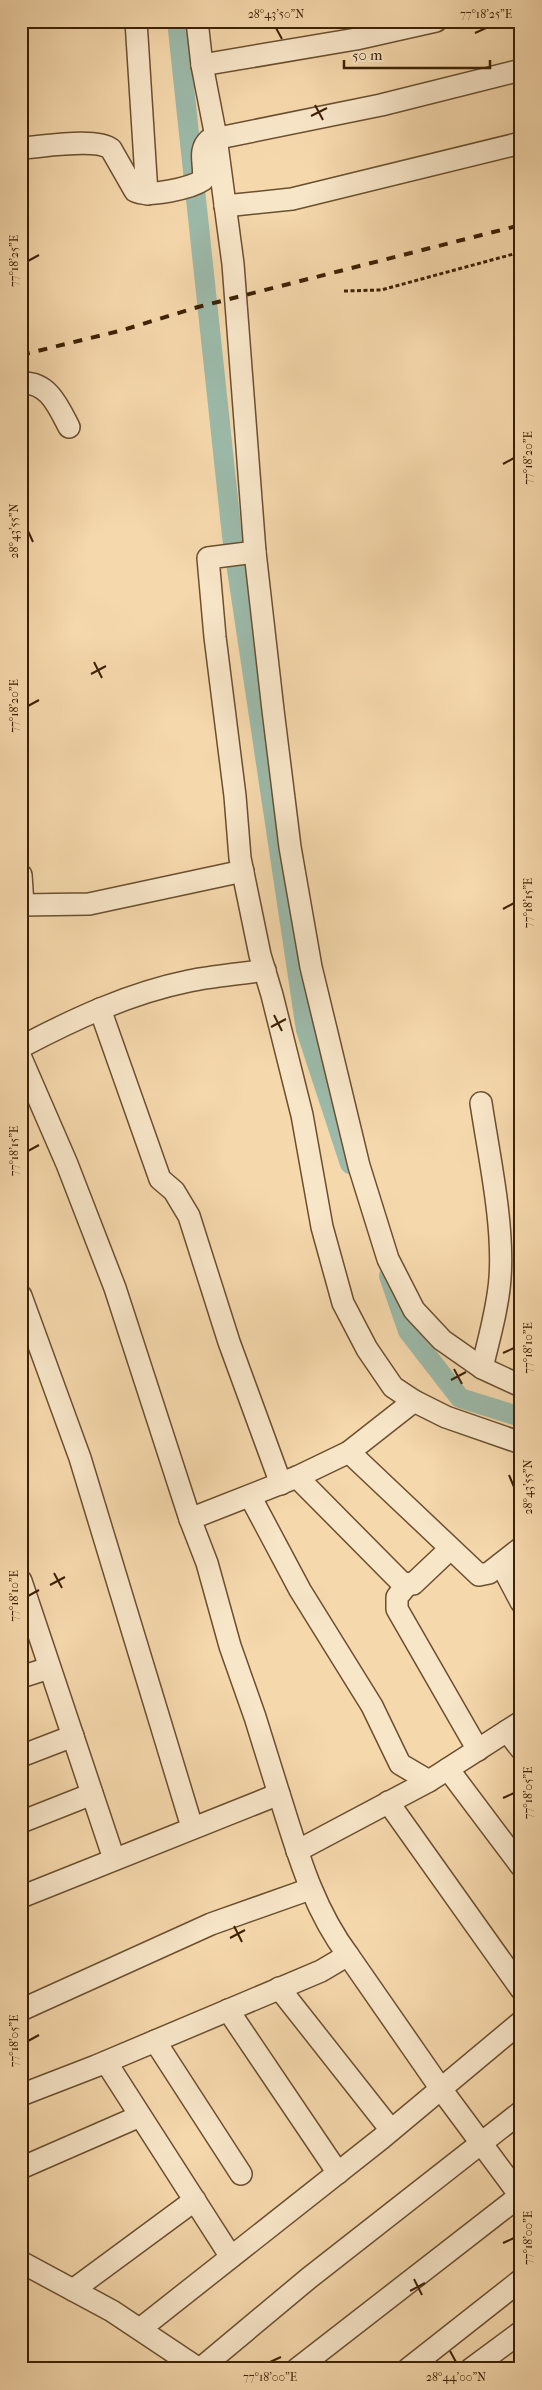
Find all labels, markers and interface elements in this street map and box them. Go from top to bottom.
text: 28°43'50"N [248,7,304,21]
text: 77°18'25"E [460,7,512,21]
scale bar [344,38,491,70]
text: 50 m [352,46,383,64]
text: 77°18'25"E [7,235,21,287]
text: 77°18'20"E [521,431,535,485]
text: 28°43'55"N [7,503,21,559]
text: 77°18'20"E [7,679,21,733]
text: 77°18'15"E [521,878,535,928]
text: 77°18'15"E [7,1126,21,1176]
text: 77°18'10"E [521,1322,535,1374]
text: 28°43'55"N [521,1459,535,1515]
text: 77°18'10"E [7,1570,21,1622]
text: 77°18'05"E [521,1767,535,1819]
text: 77°18'05"E [7,2015,21,2067]
text: 77°18'00"E [521,2211,535,2265]
text: 77°18'00"E [243,2370,297,2384]
text: 28°44'00"N [426,2370,486,2384]

